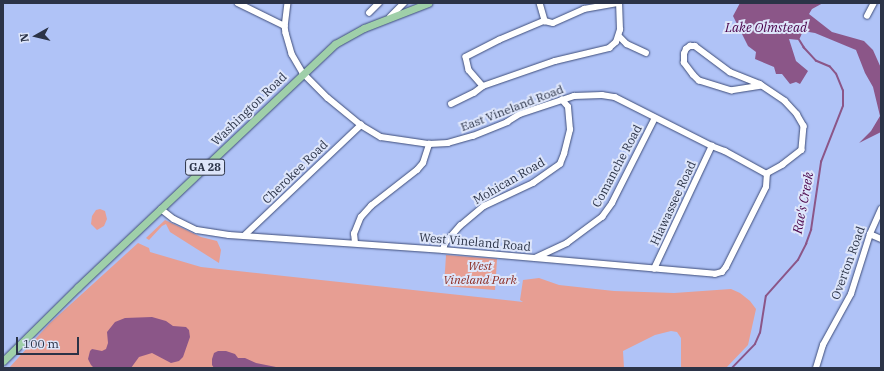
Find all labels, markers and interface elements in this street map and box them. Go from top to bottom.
north arrow [16,16,56,56]
water label: Lake Olmstead [725,20,807,36]
text: N [17,32,32,43]
street label: Washington Road [208,69,290,149]
street label: East Vineland Road [458,82,566,134]
street label: Comanche Road [589,122,645,210]
street label: Cherokee Road [259,137,331,207]
street label: Mohican Road [471,155,547,207]
road number: GA 28 [185,158,225,176]
street label: Hiawassee Road [647,159,699,247]
water label: Rae's Creek [790,171,818,235]
street label: Overton Road [828,224,868,302]
street label: West Vineland Road [418,230,532,254]
park label: West Vineland Park [443,259,517,287]
scale bar [18,329,81,355]
text: 100 m [23,336,59,351]

